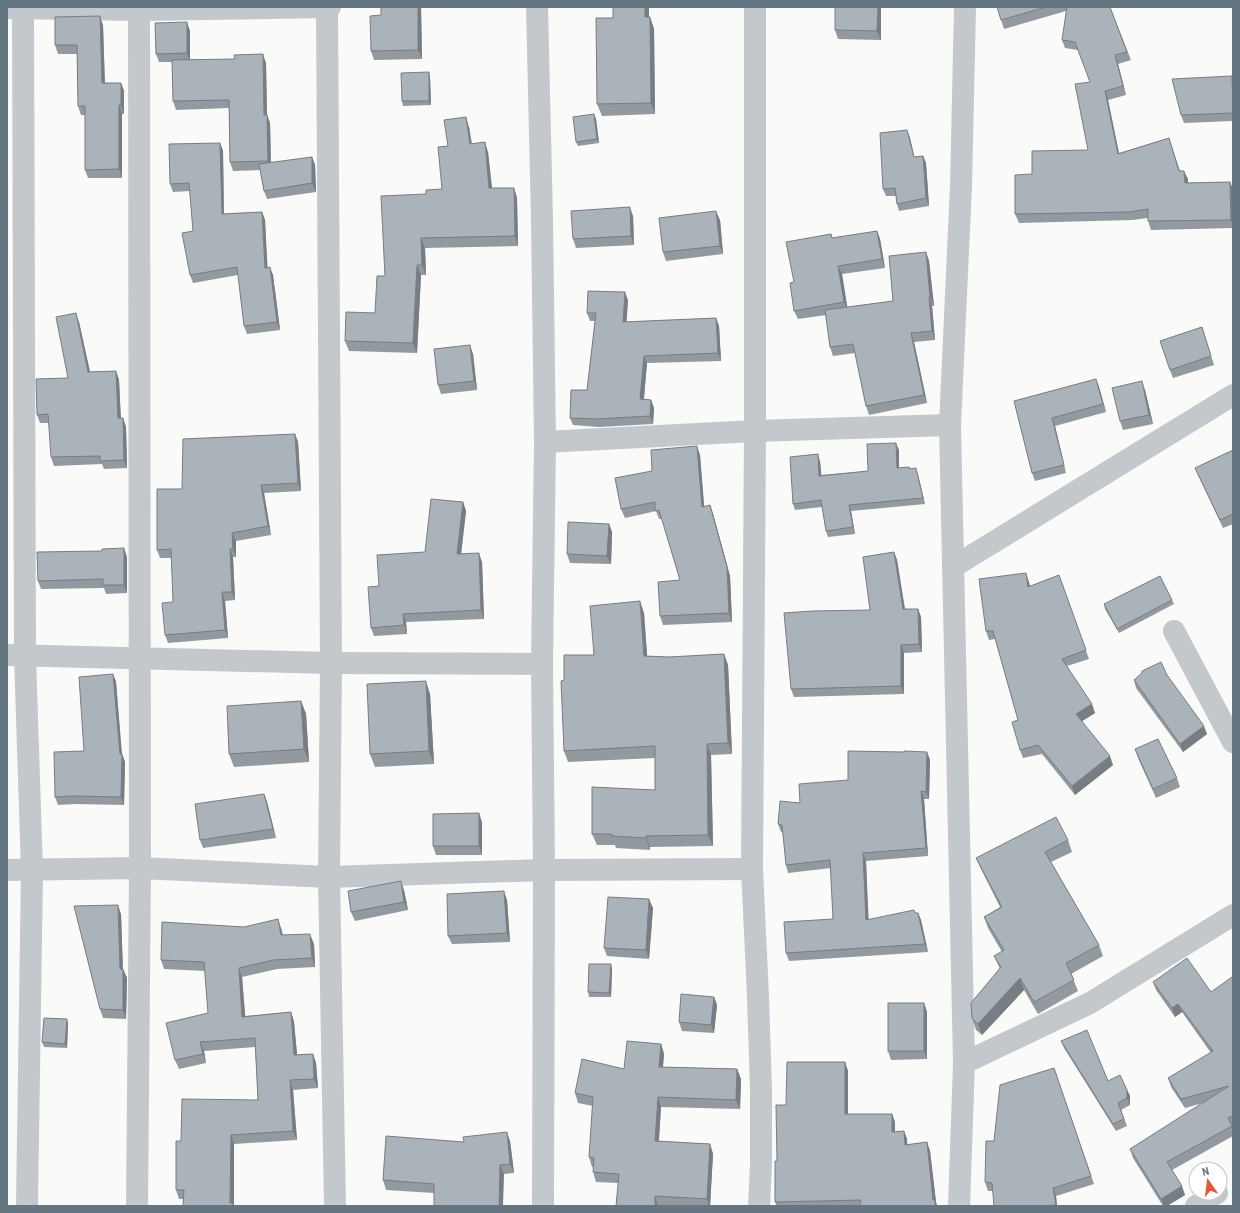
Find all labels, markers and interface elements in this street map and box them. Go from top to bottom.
north arrow [1188,1161,1228,1201]
text: N [1201,1165,1211,1179]

